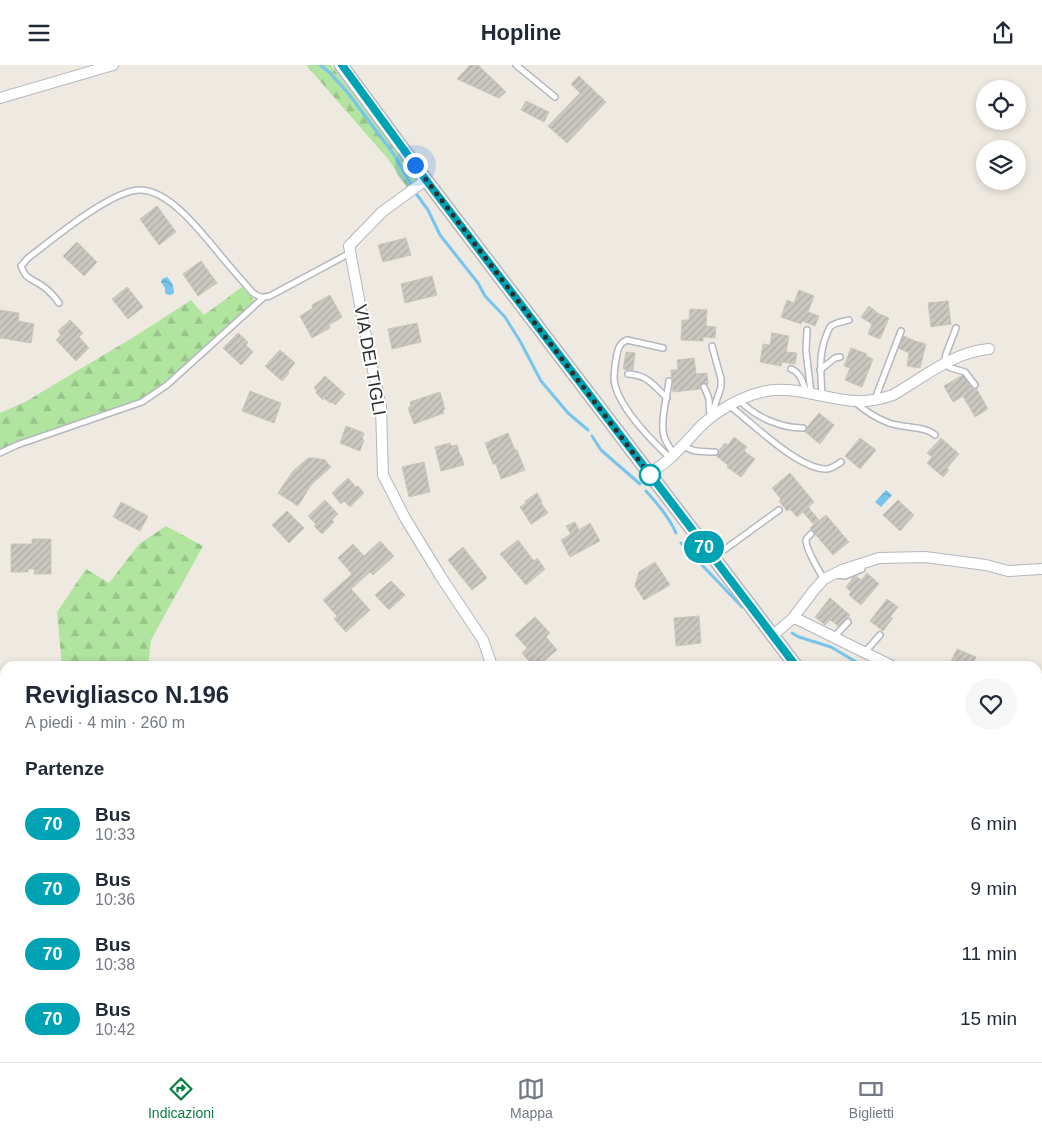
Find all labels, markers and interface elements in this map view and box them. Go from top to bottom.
icon: menu [25,19,53,47]
icon: share [989,19,1017,47]
text: Hopline [481,20,561,45]
map controls [976,80,1026,190]
button: locate [976,80,1026,130]
button: layers [976,140,1026,190]
your location [403,153,428,178]
street label: VIA DEI TIGLI [350,303,390,417]
unlabelled marker [639,464,661,486]
line badge: 70 [682,531,726,563]
text: 70 [694,537,714,557]
button: heart [965,678,1017,730]
text: Revigliasco N.196 [25,681,229,708]
text: A piedi · 4 min · 260 m [25,714,185,731]
text: Partenze [25,758,104,779]
text: Bus [95,804,131,825]
text: 6 min [971,813,1017,834]
text: 70 [42,814,63,834]
text: 10:33 [95,826,135,843]
text: Bus [95,869,131,890]
text: 9 min [971,878,1017,899]
text: 70 [42,879,63,899]
text: 10:36 [95,891,135,908]
text: Bus [95,934,131,955]
text: 11 min [961,943,1017,964]
text: 70 [42,944,63,964]
text: 10:38 [95,956,135,973]
text: Bus [95,999,131,1020]
text: 15 min [960,1008,1017,1029]
text: 70 [42,1009,63,1029]
text: 10:42 [95,1021,135,1038]
tab: Indicazioni [148,1075,214,1121]
tab: Mappa [510,1075,553,1121]
tab: Biglietti [849,1075,894,1121]

